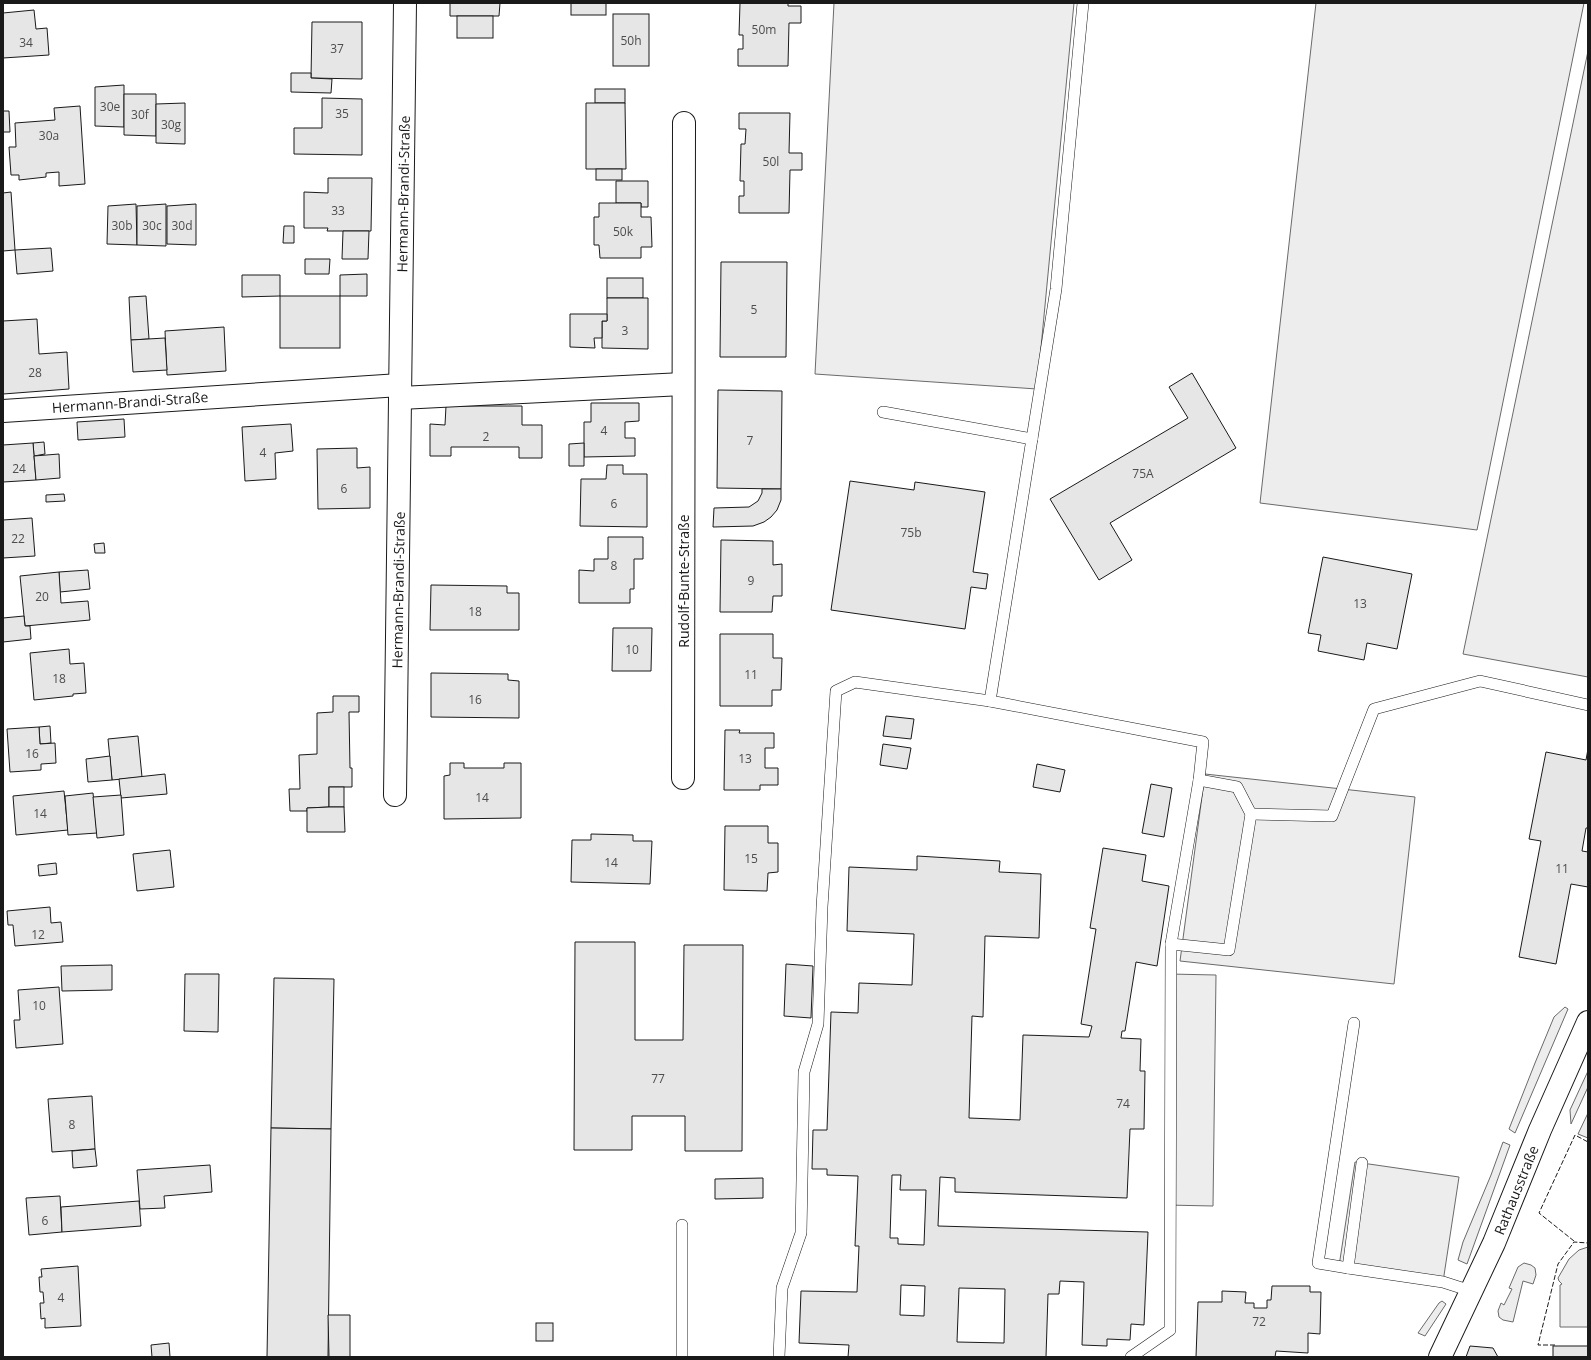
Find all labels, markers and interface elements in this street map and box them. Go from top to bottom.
house number: 50m [752,21,776,38]
house number: 50h [620,32,642,49]
house number: 34 [19,34,33,51]
house number: 37 [330,40,344,57]
house number: 30e [100,98,120,115]
house number: 35 [335,105,349,122]
house number: 30f [131,106,150,123]
street label: Hermann-Brandi-Straße [392,115,414,273]
house number: 30g [161,116,182,133]
house number: 30a [39,127,59,144]
house number: 50l [763,153,779,170]
house number: 33 [331,202,345,219]
house number: 30b [111,217,133,234]
house number: 30c [142,217,162,234]
house number: 30d [171,217,193,234]
house number: 50k [613,223,634,240]
house number: 5 [751,301,758,318]
house number: 3 [622,322,629,339]
house number: 28 [28,364,42,381]
street label: Hermann-Brandi-Straße [51,387,209,417]
house number: 4 [601,422,608,439]
house number: 2 [483,428,490,445]
house number: 7 [747,432,754,449]
house number: 4 [260,444,267,461]
house number: 24 [12,460,26,477]
house number: 75A [1132,465,1154,482]
house number: 6 [341,480,348,497]
house number: 6 [611,495,618,512]
street label: Hermann-Brandi-Straße [387,511,409,669]
street label: Rudolf-Bunte-Straße [674,514,693,648]
house number: 75b [900,524,922,541]
house number: 22 [11,530,25,547]
house number: 8 [611,557,618,574]
house number: 9 [748,572,755,589]
house number: 20 [35,588,49,605]
house number: 13 [1353,595,1367,612]
house number: 18 [468,603,482,620]
house number: 10 [625,641,639,658]
house number: 11 [744,666,758,683]
house number: 18 [52,670,66,687]
house number: 16 [468,691,482,708]
house number: 16 [25,745,39,762]
house number: 13 [738,750,752,767]
house number: 14 [475,789,489,806]
house number: 14 [33,805,47,822]
house number: 15 [744,850,758,867]
house number: 14 [604,854,618,871]
house number: 11 [1555,860,1569,877]
house number: 12 [31,926,45,943]
house number: 10 [32,997,46,1014]
house number: 77 [651,1070,665,1087]
house number: 74 [1116,1095,1130,1112]
house number: 8 [69,1116,76,1133]
street label: Rathausstraße [1489,1142,1543,1237]
house number: 6 [42,1212,49,1229]
house number: 4 [58,1289,65,1306]
house number: 72 [1252,1313,1266,1330]

